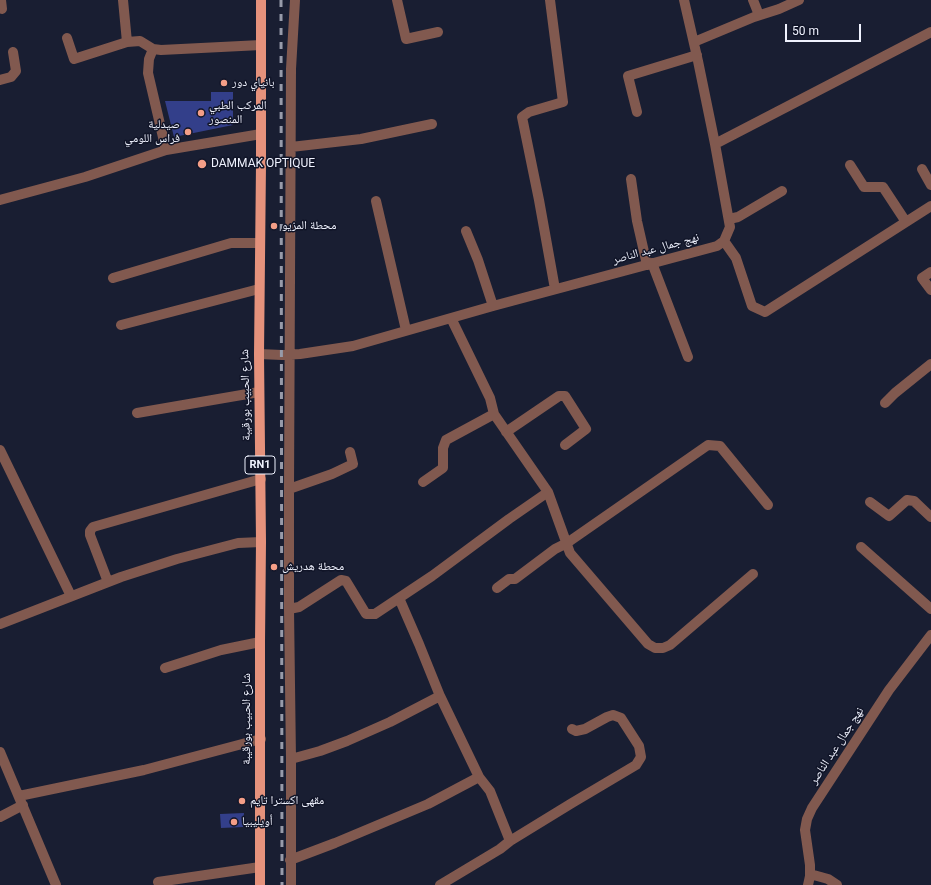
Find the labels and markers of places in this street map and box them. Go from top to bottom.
place label: بانياي دور [232,76,275,90]
marker: بانياي دور [219,78,229,88]
place label: المركب الطبي المنصور [209,99,267,127]
marker: المركب الطبي المنصور [196,108,206,118]
place label: صيدلية فراس اللومي [124,118,180,146]
marker: صيدلية فراس اللومي [183,127,193,137]
place label: DAMMAK OPTIQUE [211,157,315,171]
marker: DAMMAK OPTIQUE [196,158,208,170]
place label: محطة المزيو [282,219,336,233]
marker: محطة المزيو [269,221,279,231]
place label: محطة هدريش [282,560,344,574]
marker: محطة هدريش [269,562,279,572]
place label: مقهى اكسترا تايم [250,794,324,808]
marker: مقهى اكسترا تايم [237,796,247,806]
place label: أويليبيا [242,815,273,829]
marker: أويليبيا [229,817,239,827]

